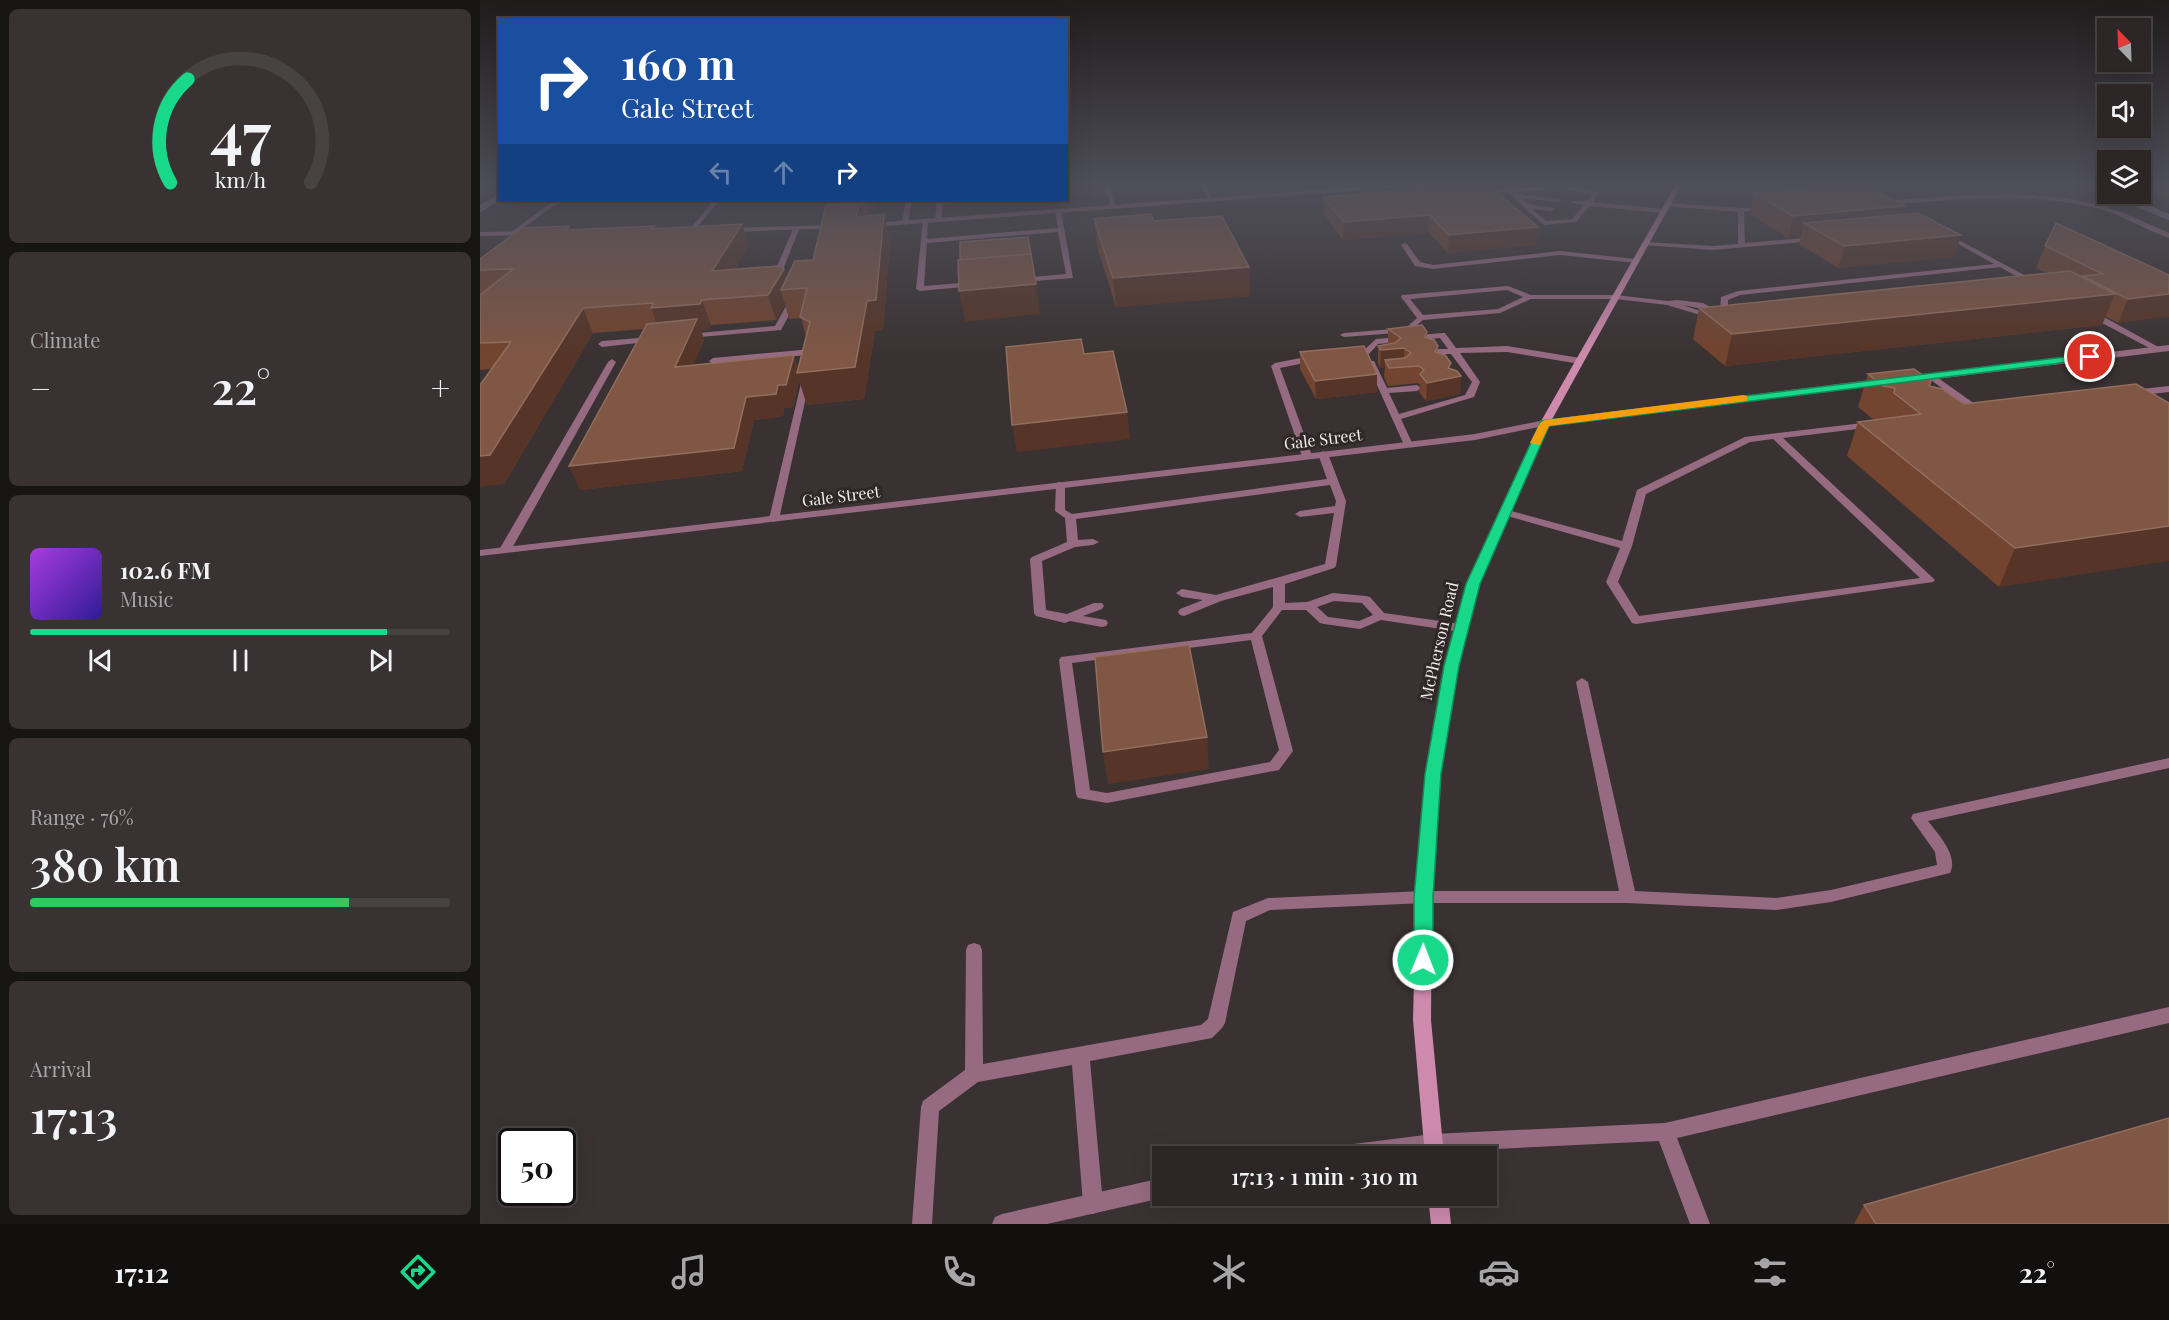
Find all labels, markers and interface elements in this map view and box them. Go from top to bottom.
north arrow [2097,18,2151,72]
map controls [2097,18,2151,204]
text: 160 m [621,35,736,91]
icon: right [522,42,600,120]
button: sound [2097,84,2151,138]
text: 47 [210,89,271,173]
text: Gale Street [621,89,754,125]
button: layers [2097,150,2151,204]
icon: left [704,156,737,189]
icon: ahead [767,156,800,189]
icon: right [830,156,863,189]
text: km/h [214,165,266,193]
text: Climate [30,326,100,353]
pin [2064,331,2115,382]
icon: arrive [2073,340,2106,373]
text: 22° [211,356,271,416]
text: − [30,365,51,409]
text: + [431,365,450,409]
street label: Gale Street [1283,423,1364,454]
street label: Gale Street [801,480,882,511]
text: 102.6 FM [120,555,211,585]
street label: McPherson Road [1415,580,1462,702]
text: Music [120,585,173,612]
icon: previous [84,644,117,677]
icon: pause [224,644,257,677]
icon: next [364,644,397,677]
text: Range · 76% [30,803,134,830]
text: 380 km [30,833,181,893]
position arrow [1391,928,1455,992]
text: Arrival [30,1055,92,1082]
text: 17:13 [30,1085,117,1145]
speed limit sign: 50 [498,1128,576,1206]
text: 17:13 · 1 min · 310 m [1231,1161,1418,1191]
icon: directions [397,1251,439,1293]
icon: music [668,1251,710,1293]
icon: phone [938,1251,980,1293]
icon: climate [1208,1251,1250,1293]
icon: car [1478,1251,1520,1293]
icon: filters [1749,1251,1791,1293]
text: 17:12 [114,1254,169,1290]
text: 22° [2019,1254,2055,1290]

